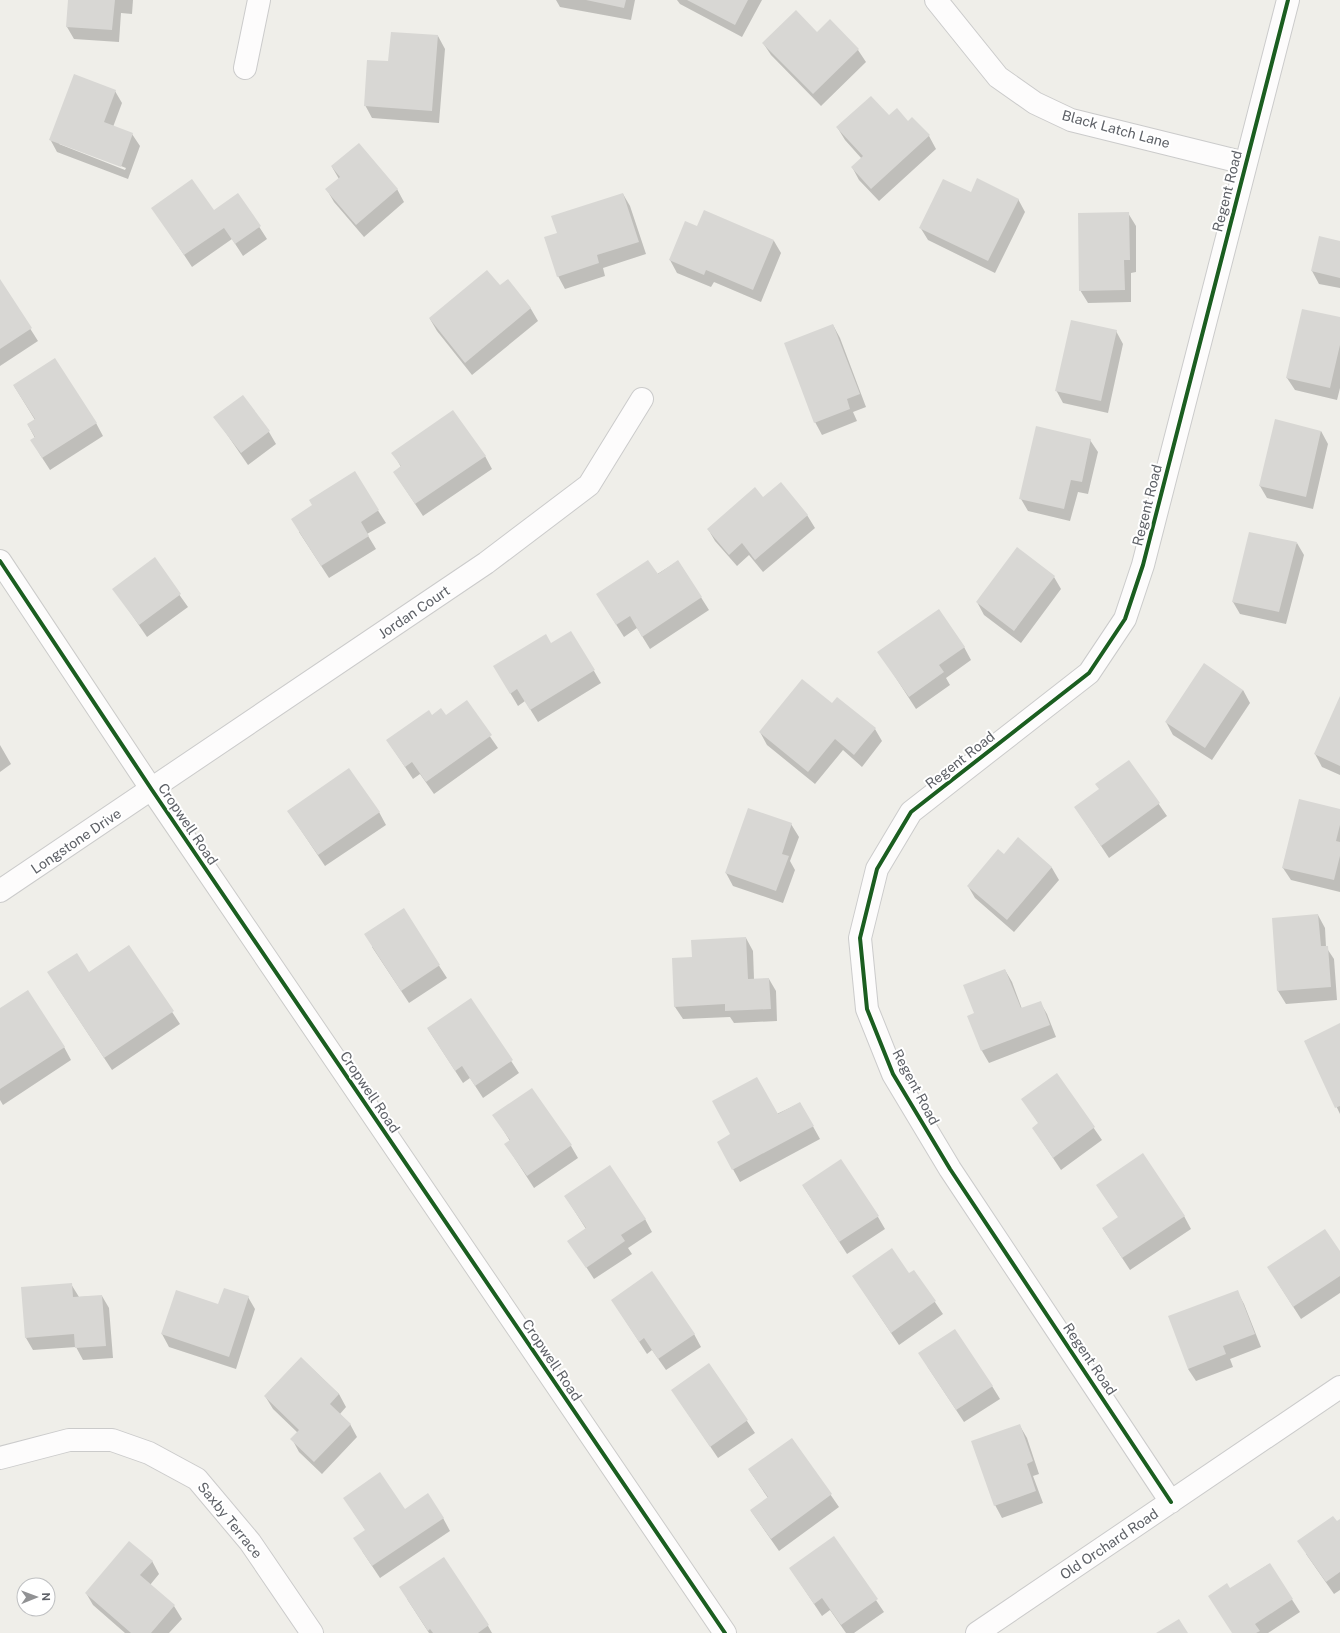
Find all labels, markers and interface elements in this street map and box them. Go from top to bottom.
street label: Black Latch Lane [1060,107,1172,151]
street label: Regent Road [1209,149,1245,233]
street label: Regent Road [1129,463,1165,547]
street label: Jordan Court [375,582,453,642]
street label: Regent Road [922,728,998,792]
street label: Cropwell Road [155,780,221,868]
street label: Longstone Drive [28,805,124,877]
street label: Regent Road [889,1046,943,1128]
street label: Cropwell Road [337,1048,403,1136]
street label: Cropwell Road [519,1316,585,1404]
street label: Regent Road [1060,1320,1120,1398]
street label: Saxby Terrace [194,1479,266,1561]
street label: Old Orchard Road [1057,1505,1161,1583]
north arrow [16,1577,56,1617]
text: N [40,1592,52,1601]

